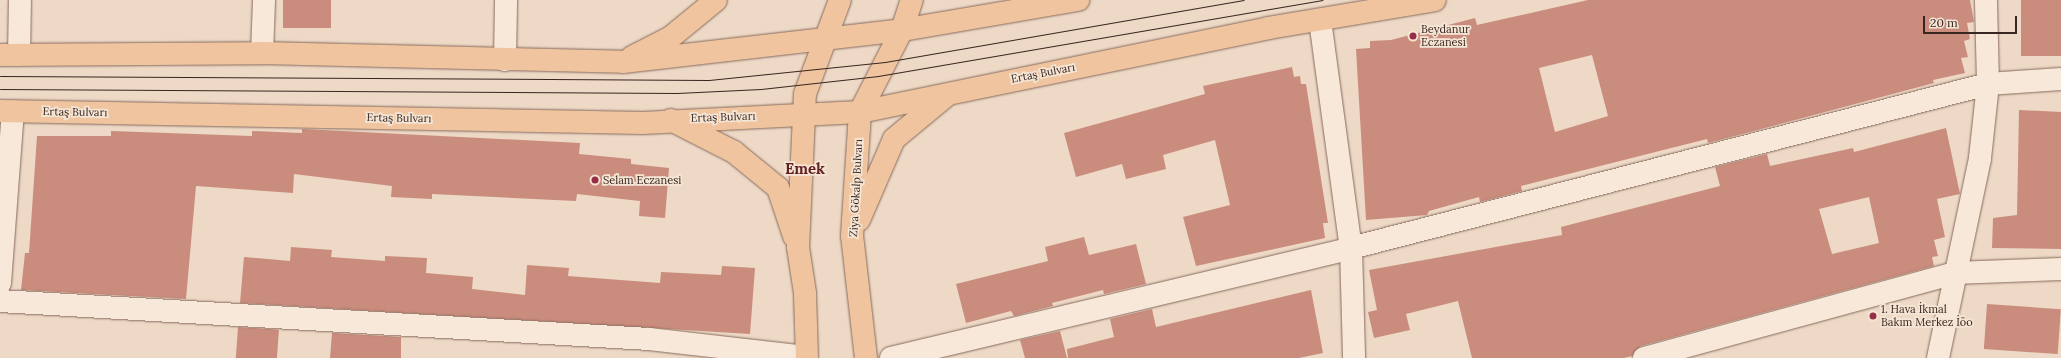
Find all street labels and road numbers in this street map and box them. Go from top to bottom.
street label: Ertaş Bulvarı [1010,60,1076,86]
street label: Ertaş Bulvarı [42,105,108,119]
street label: Ertaş Bulvarı [690,109,756,125]
street label: Ertaş Bulvarı [366,111,432,125]
street label: Ziya Gökalp Bulvarı [847,139,865,237]

